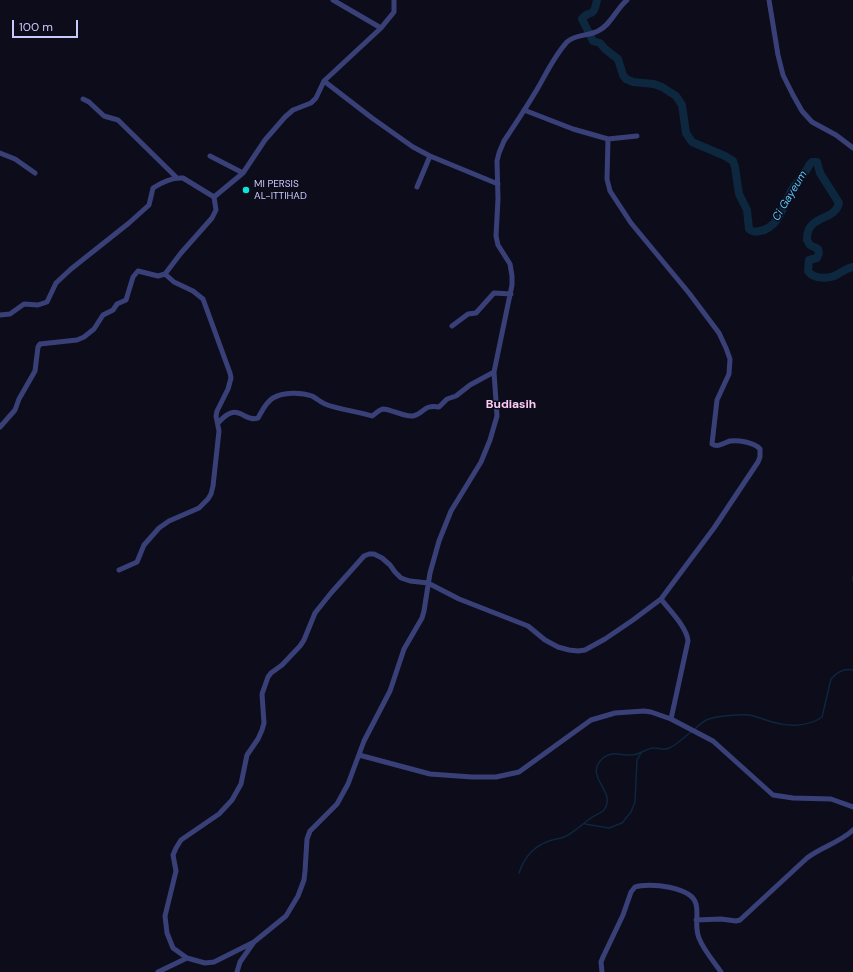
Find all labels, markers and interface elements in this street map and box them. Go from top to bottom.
scale bar [14,12,80,38]
text: 100 m [19,19,53,35]
water label: Ci Gayeum [770,169,810,223]
place label: MI PERSIS AL-ITTIHAD [254,178,307,202]
marker: MI PERSIS AL-ITTIHAD [241,185,251,195]
district label: Budiasih [486,398,536,412]

